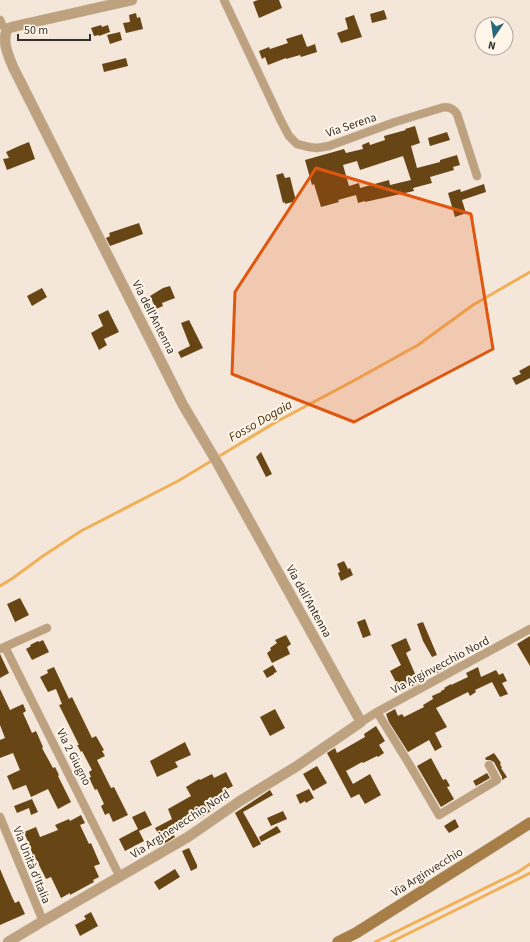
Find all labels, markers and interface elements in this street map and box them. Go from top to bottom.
scale bar [18,16,90,42]
north arrow [474,16,514,56]
text: 50 m [24,22,48,39]
text: N [487,37,497,53]
street label: Via Serena [324,109,379,142]
street label: Via dell'Antenna [128,277,179,357]
water label: Fosso Dogaia [225,395,296,446]
street label: Via dell'Antenna [282,562,336,641]
street label: Via Arginvecchio Nord [388,632,492,699]
street label: Via 2 Giugno [52,726,95,789]
street label: Via Arginevecchio Nord [127,786,233,863]
street label: Via Unità d'Italia [8,824,55,906]
street label: Via Arginvecchio [388,844,466,901]

